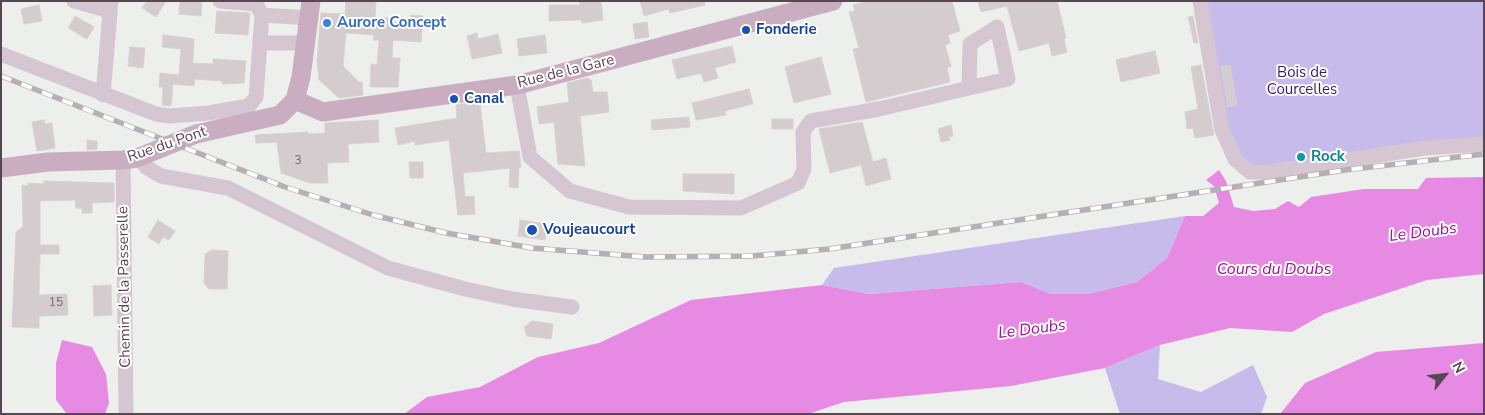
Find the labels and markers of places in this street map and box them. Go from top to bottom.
place label: Aurore Concept [337,14,446,32]
marker: Aurore Concept [321,17,333,29]
place label: Fonderie [756,21,817,39]
marker: Fonderie [740,24,752,36]
place label: Canal [464,90,504,108]
marker: Canal [448,93,460,105]
place label: Rock [1311,148,1345,166]
marker: Rock [1295,151,1307,163]
place label: Voujeaucourt [543,221,635,239]
marker: Voujeaucourt [525,223,539,237]

